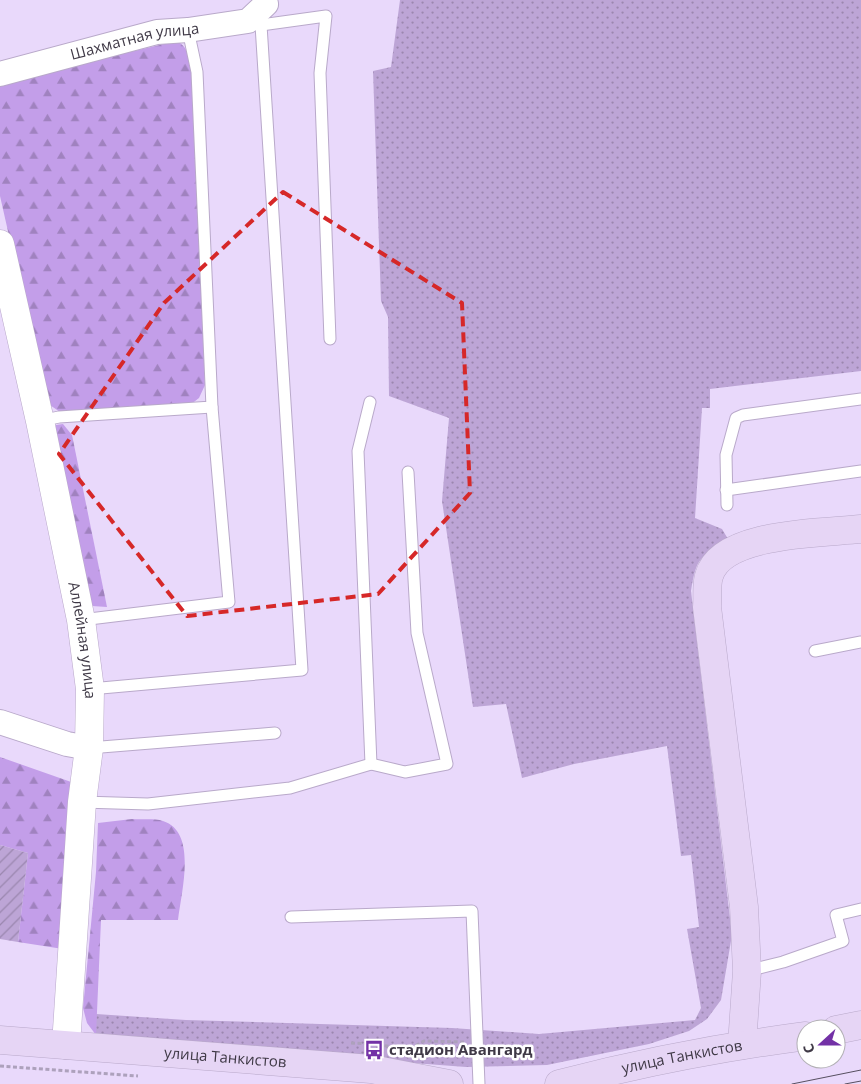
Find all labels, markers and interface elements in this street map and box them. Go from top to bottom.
street label: Шахматная улица [68,17,200,64]
street label: Аллейная улица [64,580,101,699]
north arrow [796,1019,846,1069]
street label: улица Танкистов [619,1035,744,1078]
bus stop icon: стадион Авангард [363,1039,385,1061]
place label: стадион Авангард [389,1039,532,1059]
text: С [798,1041,819,1056]
street label: улица Танкистов [163,1042,287,1071]

